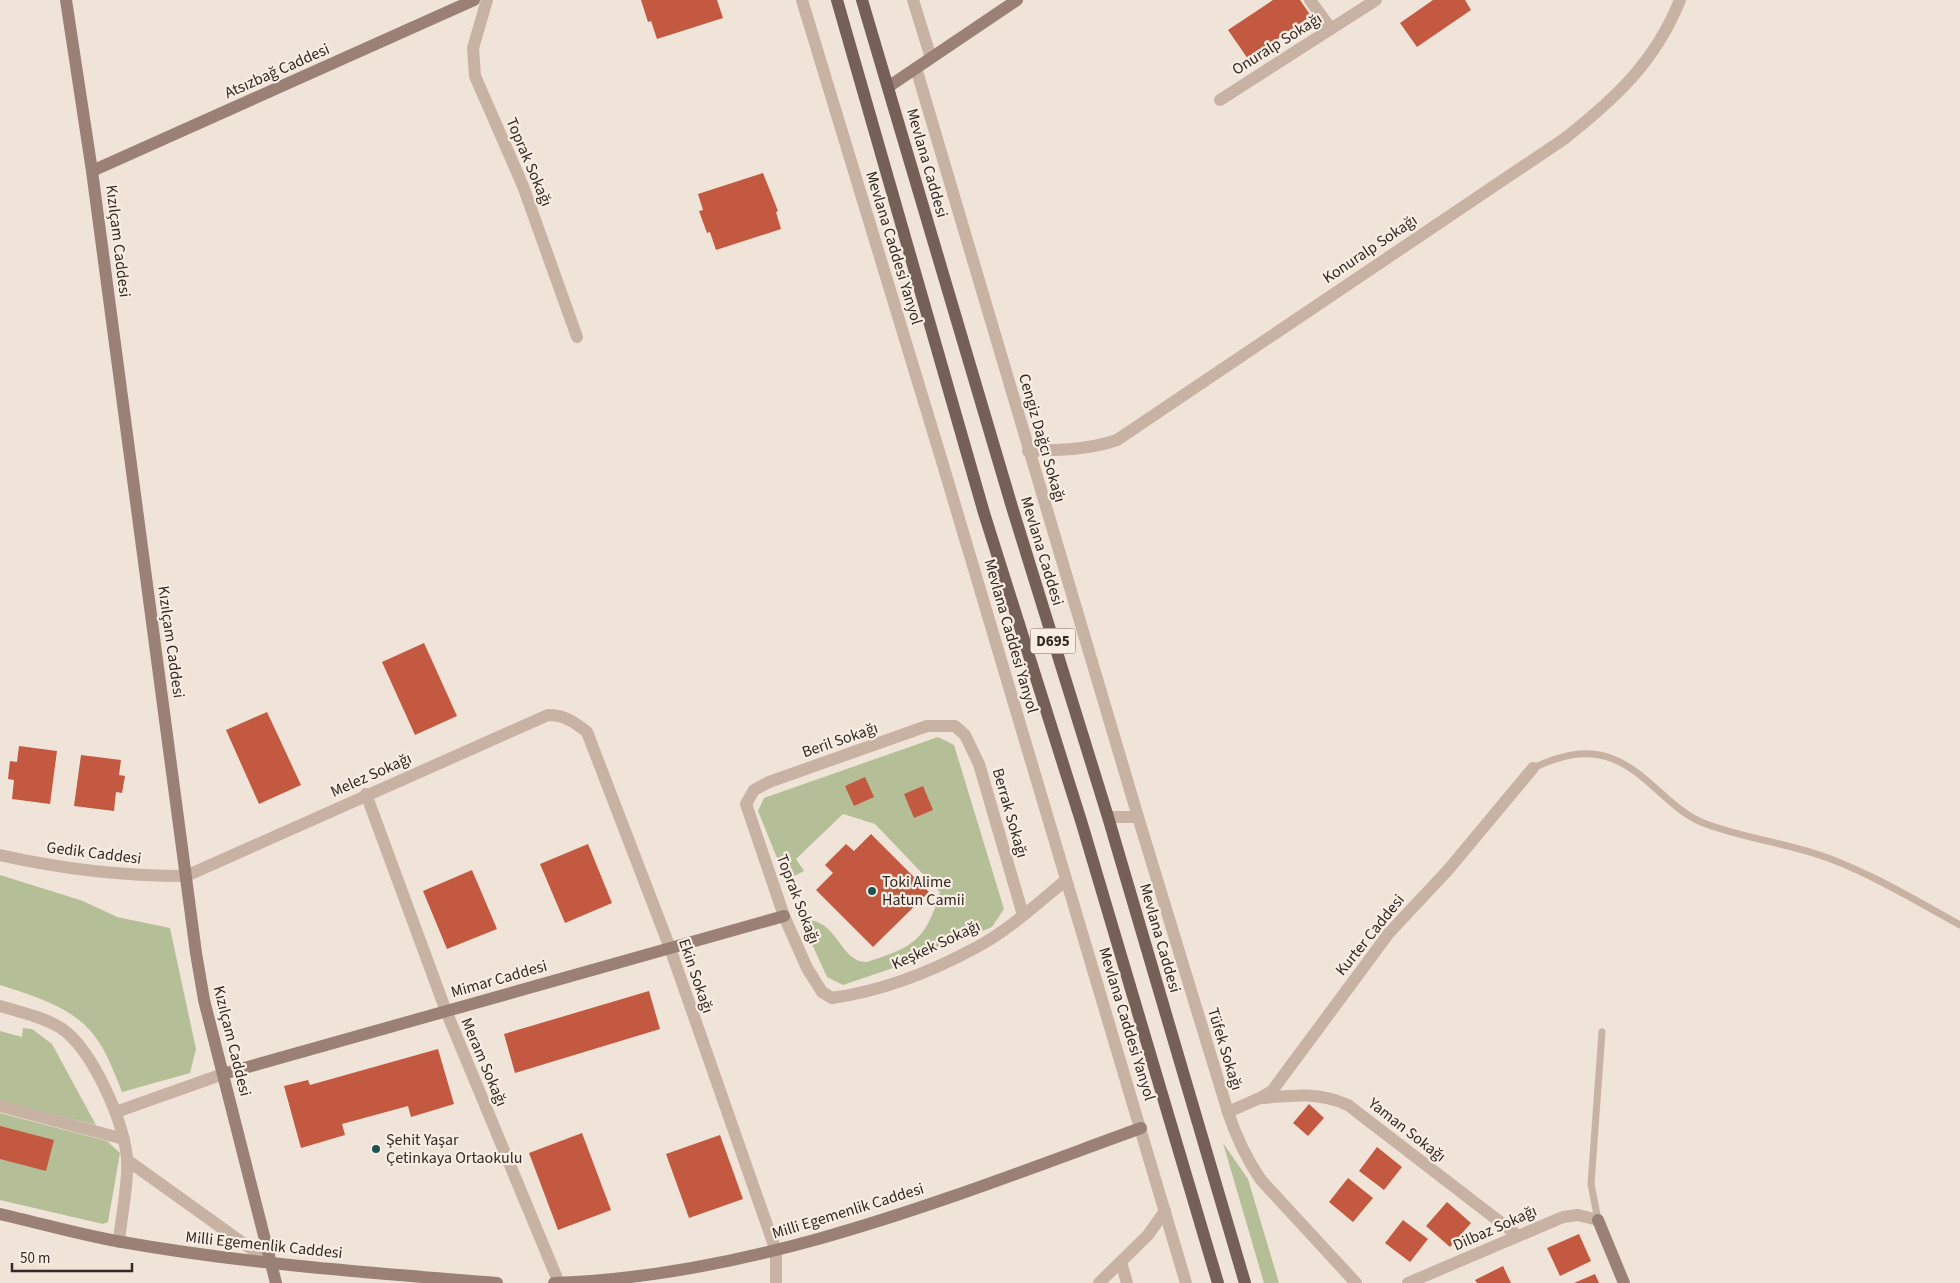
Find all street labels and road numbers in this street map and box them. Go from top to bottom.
street label: Onuralp Sokağı [1228,8,1326,80]
street label: Atsızbağ Caddesi [221,38,333,104]
street label: Mevlana Caddesi [901,106,953,220]
street label: Toprak Sokağı [500,114,558,210]
street label: Mevlana Caddesi Yanyol [860,168,928,328]
street label: Kızılçam Caddesi [100,183,136,299]
street label: Konuralp Sokağı [1318,209,1422,289]
street label: Cengiz Dağcı Sokağı [1013,371,1071,505]
street label: Mevlana Caddesi [1015,494,1069,608]
street label: Mevlana Caddesi Yanyol [978,556,1044,716]
street label: Kızılçam Caddesi [152,584,190,700]
road number: D695 [1030,628,1076,654]
street label: Beril Sokağı [799,717,881,763]
street label: Melez Sokağı [327,747,415,803]
street label: Berrak Sokağı [987,766,1033,860]
street label: Gedik Caddesi [45,836,143,870]
street label: Toprak Sokağı [771,851,825,947]
street label: Mevlana Caddesi [1134,881,1186,995]
street label: Kurter Caddesi [1330,890,1410,980]
street label: Keşkek Sokağı [888,915,984,975]
street label: Ekin Sokağı [673,936,719,1016]
street label: Mevlana Caddesi Yanyol [1093,944,1161,1104]
street label: Mimar Caddesi [448,955,550,1003]
street label: Kızılçam Caddesi [208,983,256,1099]
street label: Tüfek Sokağı [1202,1005,1248,1093]
street label: Meram Sokağı [455,1014,513,1110]
street label: Yaman Sokağı [1363,1092,1450,1167]
street label: Milli Egemenlik Caddesi [769,1177,927,1245]
street label: Dilbaz Sokağı [1450,1200,1540,1256]
street label: Milli Egemenlik Caddesi [184,1226,344,1264]

